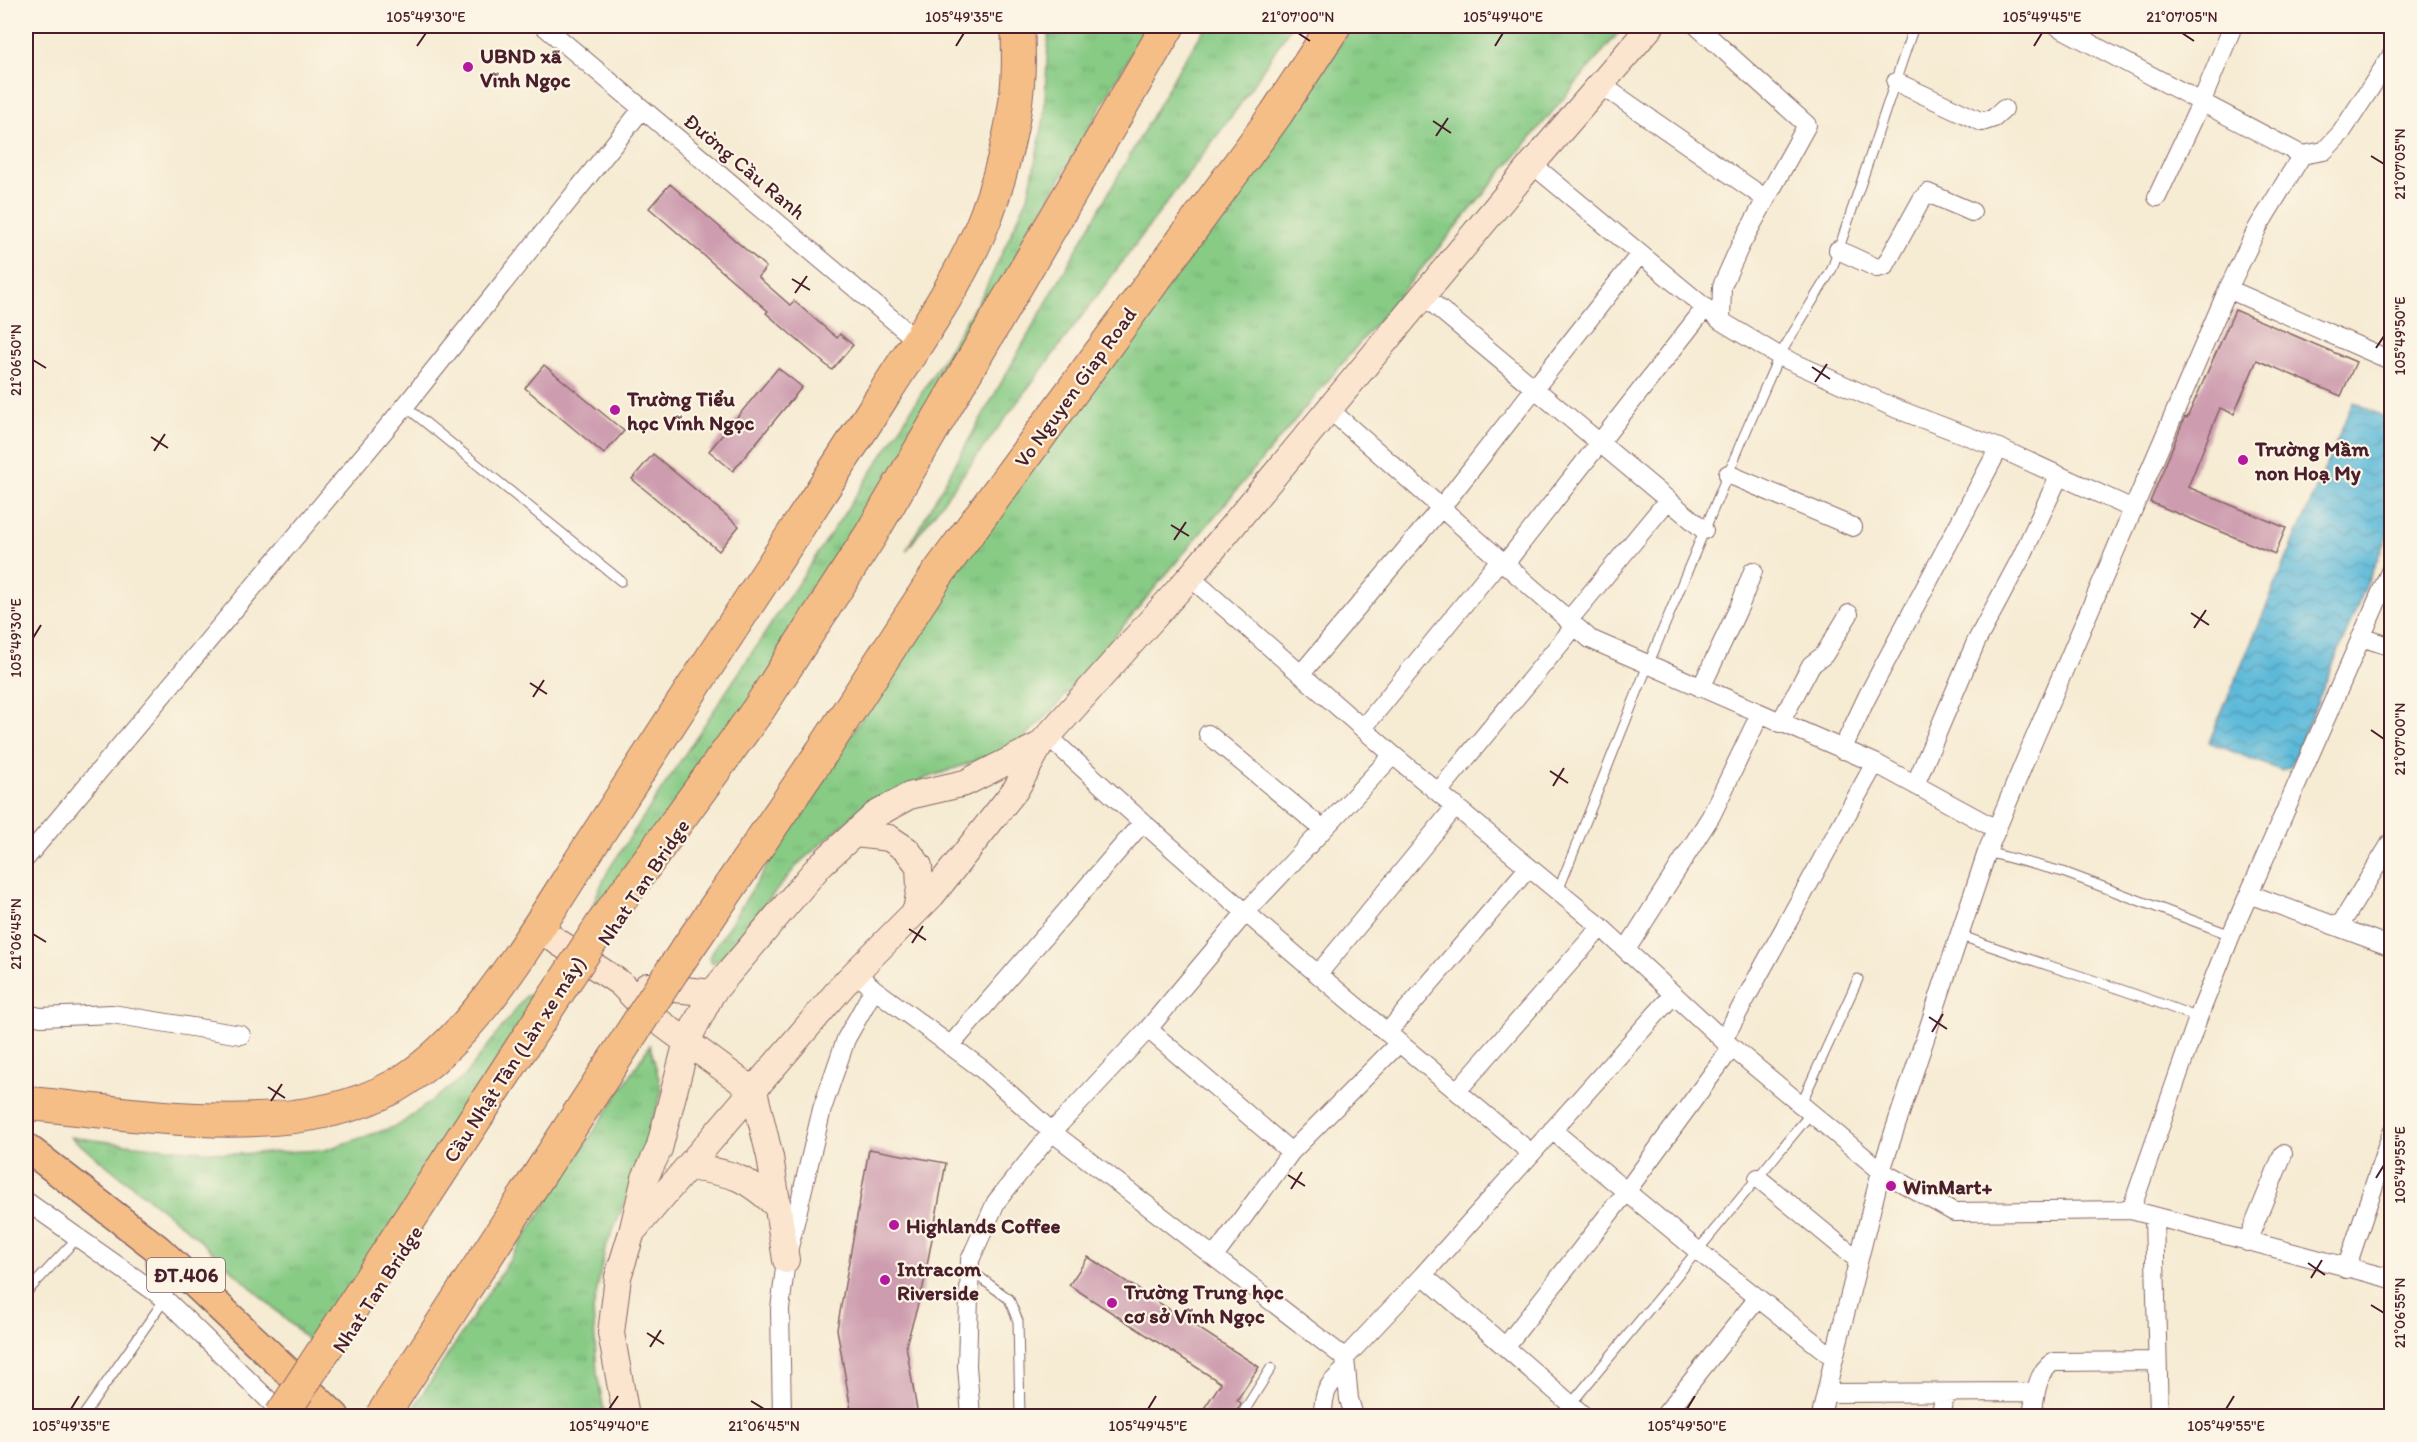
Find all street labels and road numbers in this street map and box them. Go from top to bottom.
street label: Đường Cầu Ranh [679,108,811,224]
street label: Vo Nguyen Giap Road [1008,302,1142,472]
street label: Nhat Tan Bridge [591,814,695,950]
street label: Cầu Nhật Tân (Làn xe máy) [438,951,590,1167]
street label: Nhat Tan Bridge [326,1220,428,1358]
road number: ĐT.406 [147,1258,225,1292]

